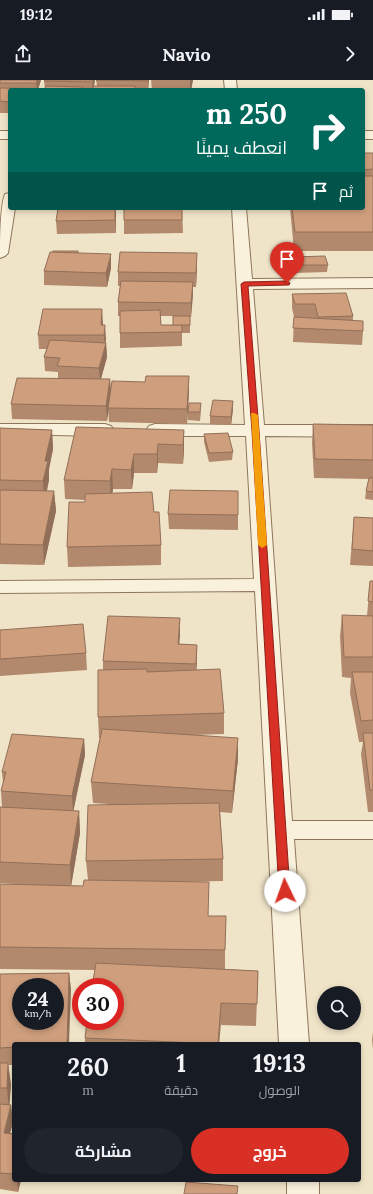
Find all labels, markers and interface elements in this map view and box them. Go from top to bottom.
text: 19:12 [20,5,53,24]
icon: share [12,43,34,65]
text: Navio [162,43,211,66]
icon: forward [339,43,361,65]
text: 250 m [206,96,287,132]
icon: right [301,104,353,156]
text: انعطف يمينًا [196,136,287,159]
icon: arrive [309,180,331,202]
text: ثم [339,182,353,201]
pin [270,242,304,283]
icon: arrive [276,248,298,270]
position arrow [264,870,306,912]
speed limit sign: 30 [72,978,124,1030]
text: 24 [27,986,49,1011]
map controls [317,986,361,1030]
button: search [317,986,361,1030]
text: km/h [24,1007,52,1020]
text: 1 [176,1048,186,1079]
text: 19:13 [253,1048,306,1079]
text: 260 [67,1052,109,1083]
text: m [82,1082,94,1099]
text: دقيقة [164,1082,198,1099]
text: الوصول [259,1082,300,1099]
button: مشاركة [24,1128,183,1174]
button: خروج [191,1128,349,1174]

